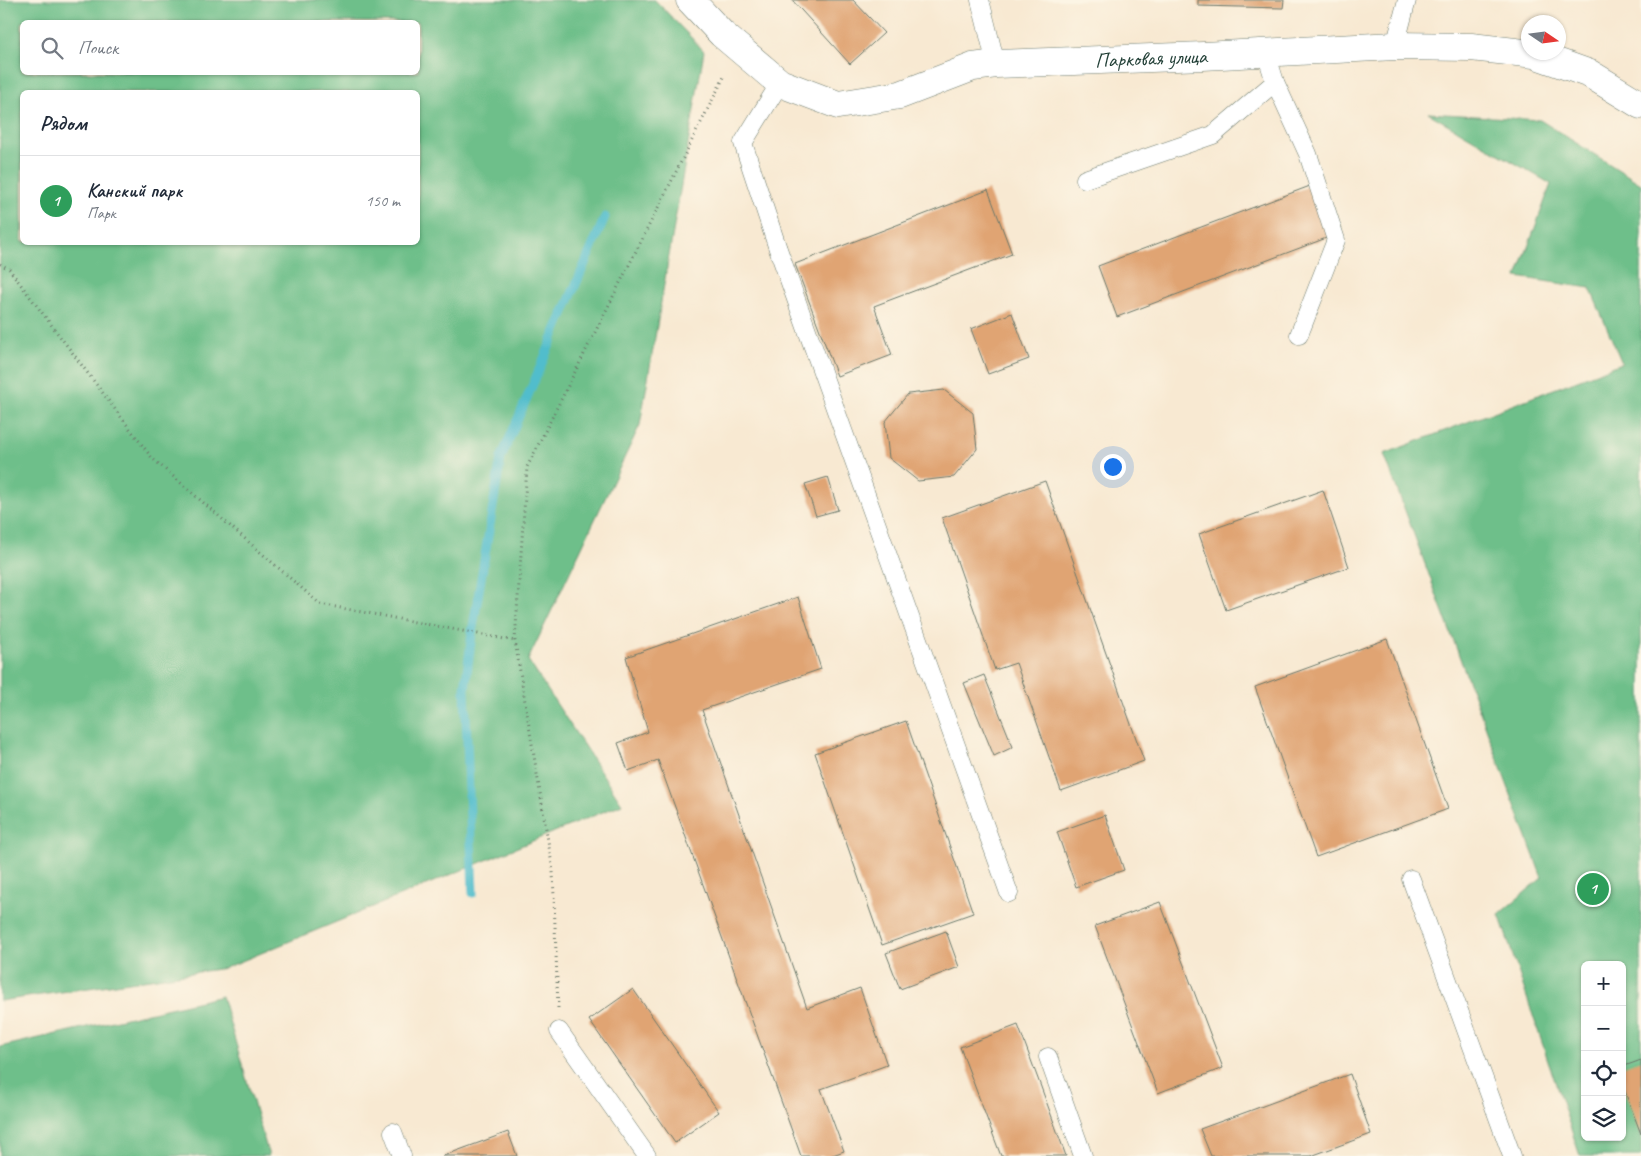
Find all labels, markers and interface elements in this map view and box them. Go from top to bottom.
north arrow [1521,15,1566,60]
search box [20,20,420,75]
icon: search [38,34,66,62]
text: Поиск [78,36,118,60]
street label: Парковая улица [1095,43,1209,73]
text: Рядом [40,110,87,136]
text: Канский парк [87,179,183,203]
text: 1 [52,191,60,211]
text: 150 m [366,191,400,211]
text: Парк [87,203,116,223]
your location [1100,454,1126,480]
pin: 1 [1577,870,1609,908]
map controls [1581,961,1626,1141]
button: + [1581,961,1626,1006]
button: − [1581,1006,1626,1051]
button: locate [1581,1051,1626,1096]
button: layers [1581,1096,1626,1141]

